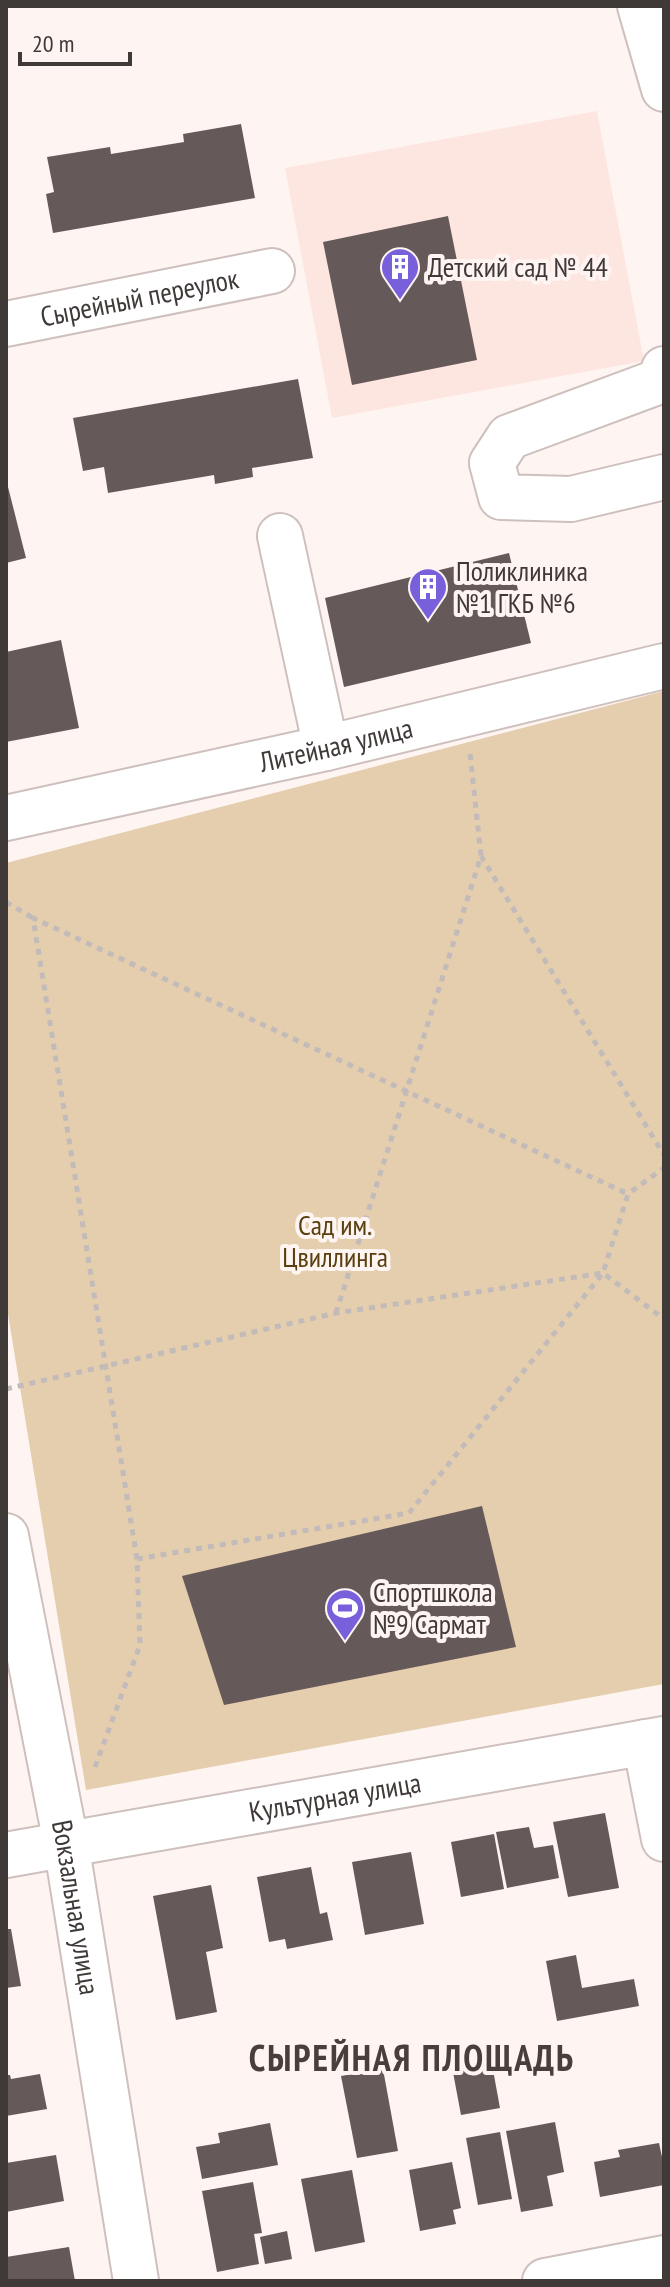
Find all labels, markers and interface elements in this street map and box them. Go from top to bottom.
scale bar [20,16,130,66]
text: 20 m [32,28,74,59]
building icon: Детский сад № 44 [379,246,421,301]
place label: Детский сад № 44 [428,248,608,285]
street label: Сырейный переулок [37,259,242,335]
place label: Поликлиника №1 ГКБ №6 [456,552,588,621]
building icon: Поликлиника №1 ГКБ №6 [407,566,449,621]
street label: Литейная улица [255,709,416,780]
park label: Сад им. Цвиллинга [282,1206,388,1275]
place label: Спортшкола №9 Сармат [373,1573,493,1642]
sports icon: Спортшкола №9 Сармат [324,1587,366,1642]
street label: Культурная улица [246,1763,424,1830]
street label: Вокзальная улица [44,1817,109,1997]
district label: СЫРЕЙНАЯ ПЛОЩАДЬ [249,2034,575,2081]

